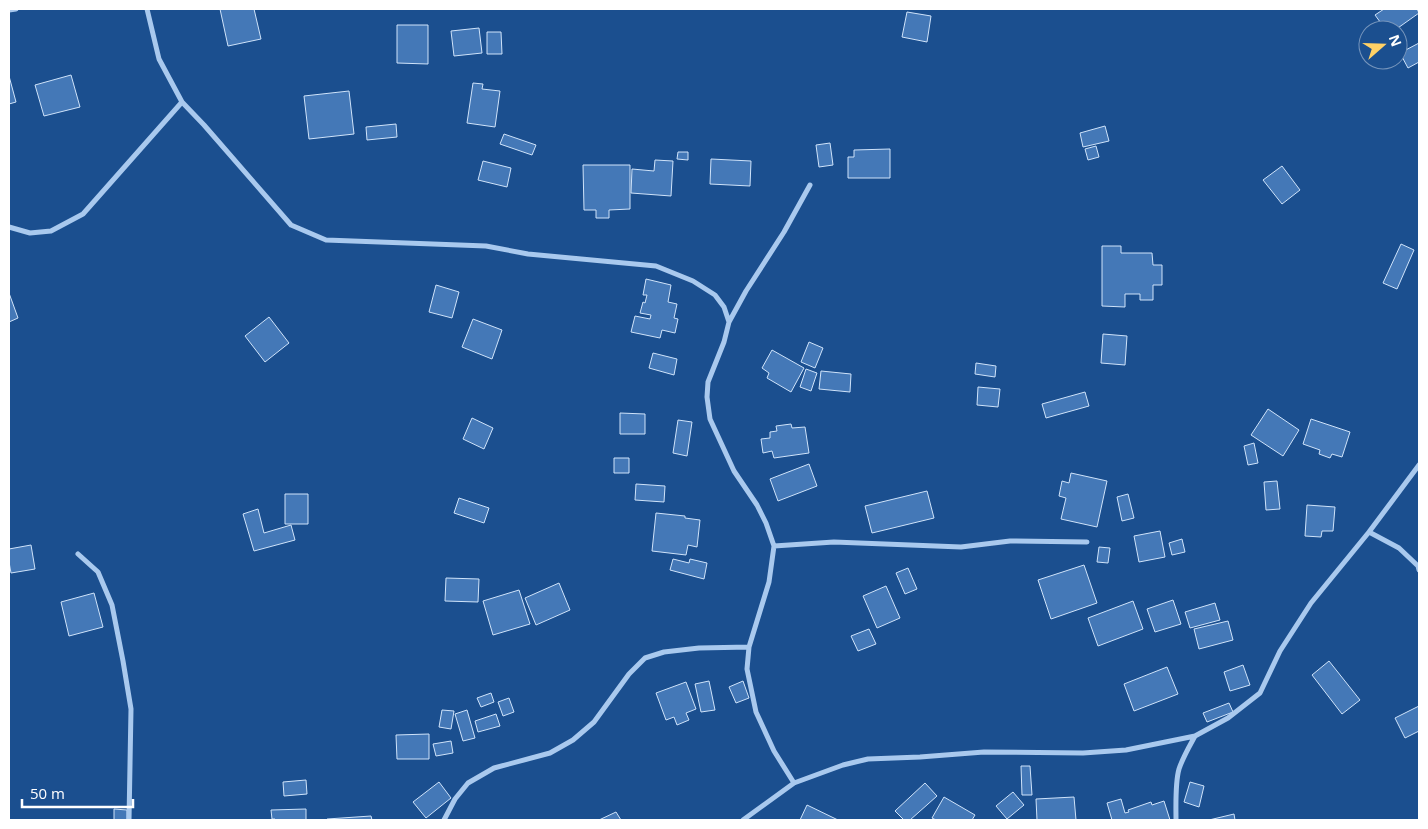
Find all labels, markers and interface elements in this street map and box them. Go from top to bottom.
north arrow [1358,20,1408,70]
text: N [1385,32,1407,49]
scale bar [22,776,134,808]
text: 50 m [30,783,65,803]

